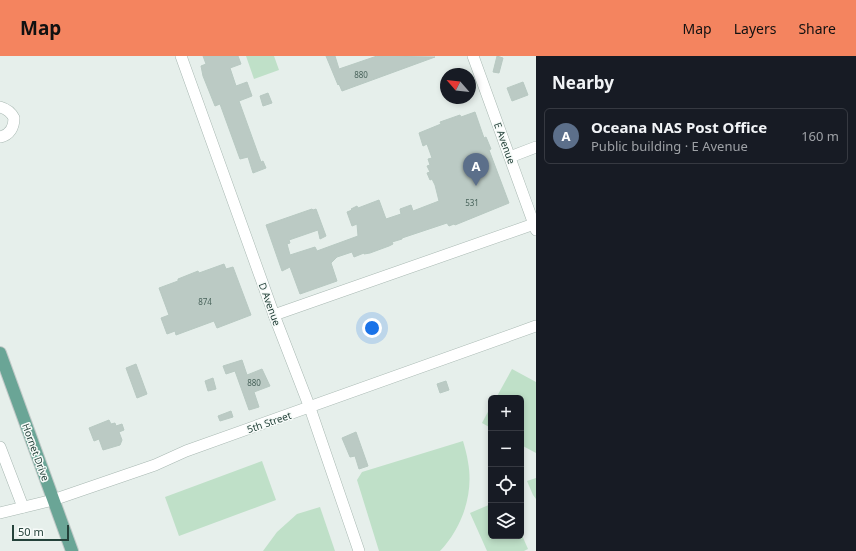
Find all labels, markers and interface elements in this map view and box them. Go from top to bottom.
text: Map [20,15,61,41]
text: Map [683,19,712,38]
text: Layers [734,19,776,38]
text: Share [798,19,836,38]
north arrow [440,68,476,104]
house number: 880 [354,69,368,80]
text: Nearby [552,71,614,94]
text: Oceana NAS Post Office [591,117,767,137]
street label: E Avenue [491,120,519,166]
text: A [562,127,571,145]
text: 160 m [801,127,839,145]
text: Public building · E Avenue [591,137,748,155]
pin: A [463,153,489,186]
house number: 531 [465,197,479,208]
street label: D Avenue [256,280,284,328]
house number: 874 [198,296,212,307]
your location [362,318,382,338]
house number: 880 [247,377,261,388]
map controls [488,395,524,539]
button: + [488,395,524,431]
street label: 5th Street [245,408,293,436]
street label: Hornet Drive [19,421,53,483]
button: − [488,431,524,467]
button: locate [488,467,524,503]
button: layers [488,503,524,539]
scale bar [12,523,69,542]
text: 50 m [18,524,44,539]

